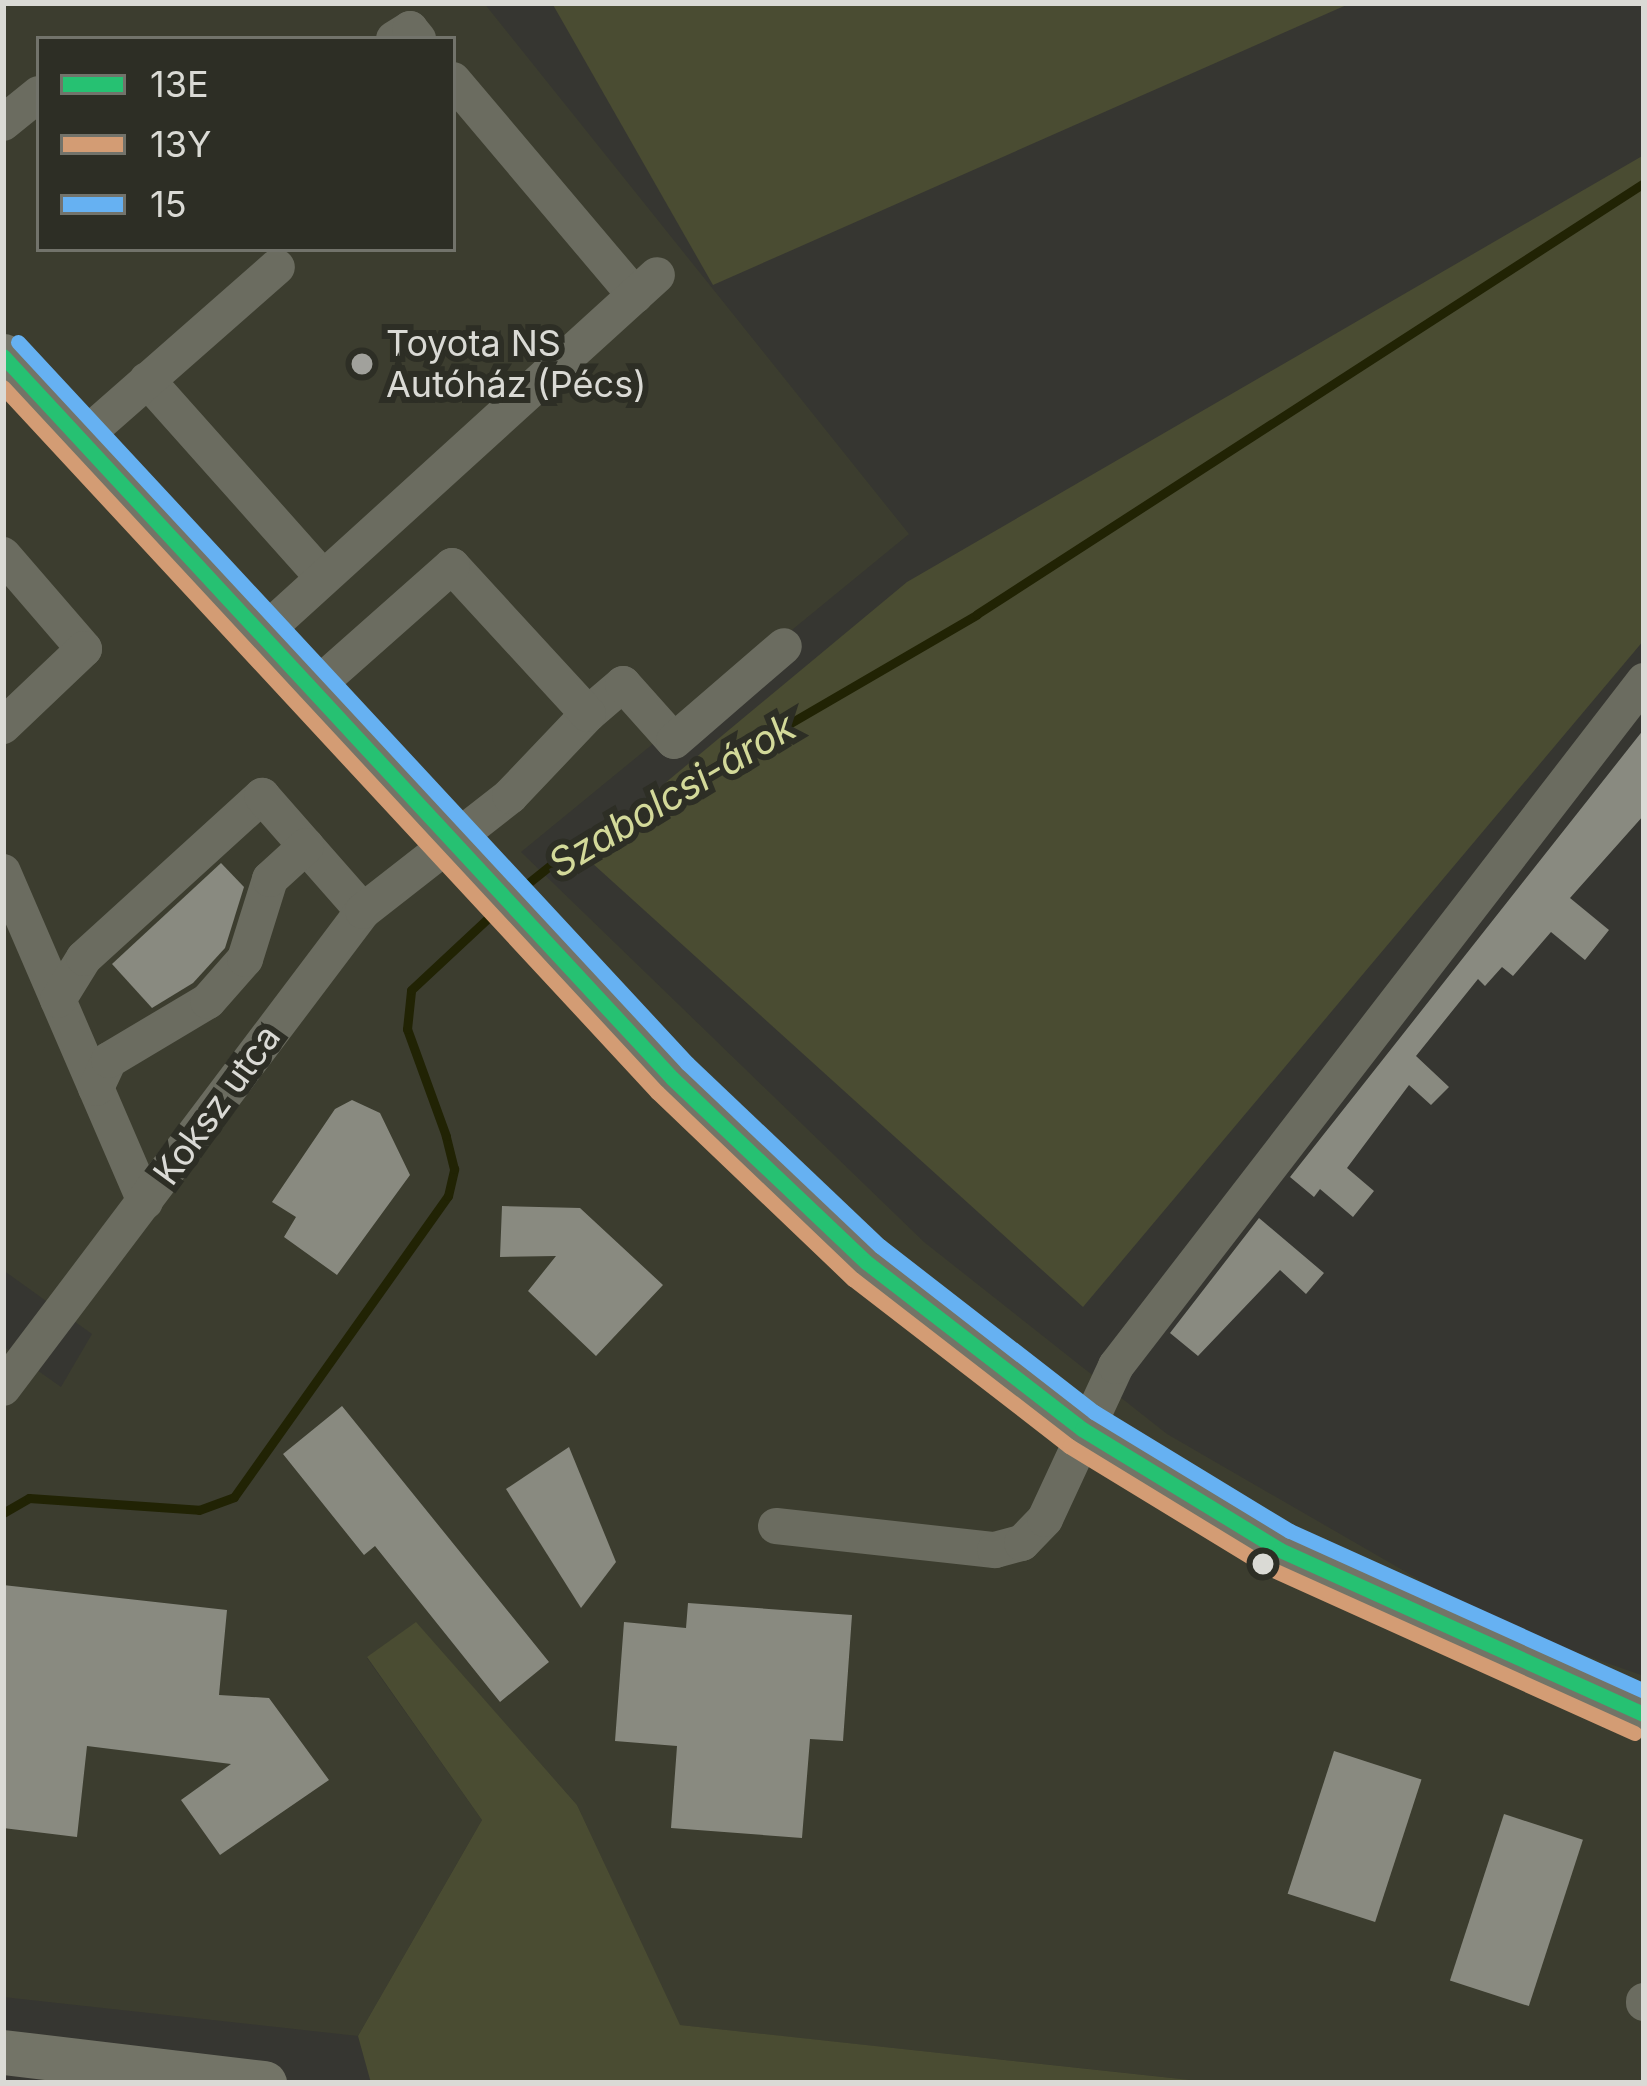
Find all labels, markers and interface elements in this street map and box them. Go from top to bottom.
legend [36,36,456,252]
text: 13E [150,62,209,106]
text: 13Y [150,122,211,166]
text: 15 [150,182,187,226]
place label: Toyota NS Autóház (Pécs) [386,321,646,406]
marker: Toyota NS Autóház (Pécs) [349,351,375,377]
water label: Szabolcsi-árok [540,703,804,887]
street label: Koksz utca [145,1017,289,1193]
unlabelled marker [1252,1553,1274,1575]

